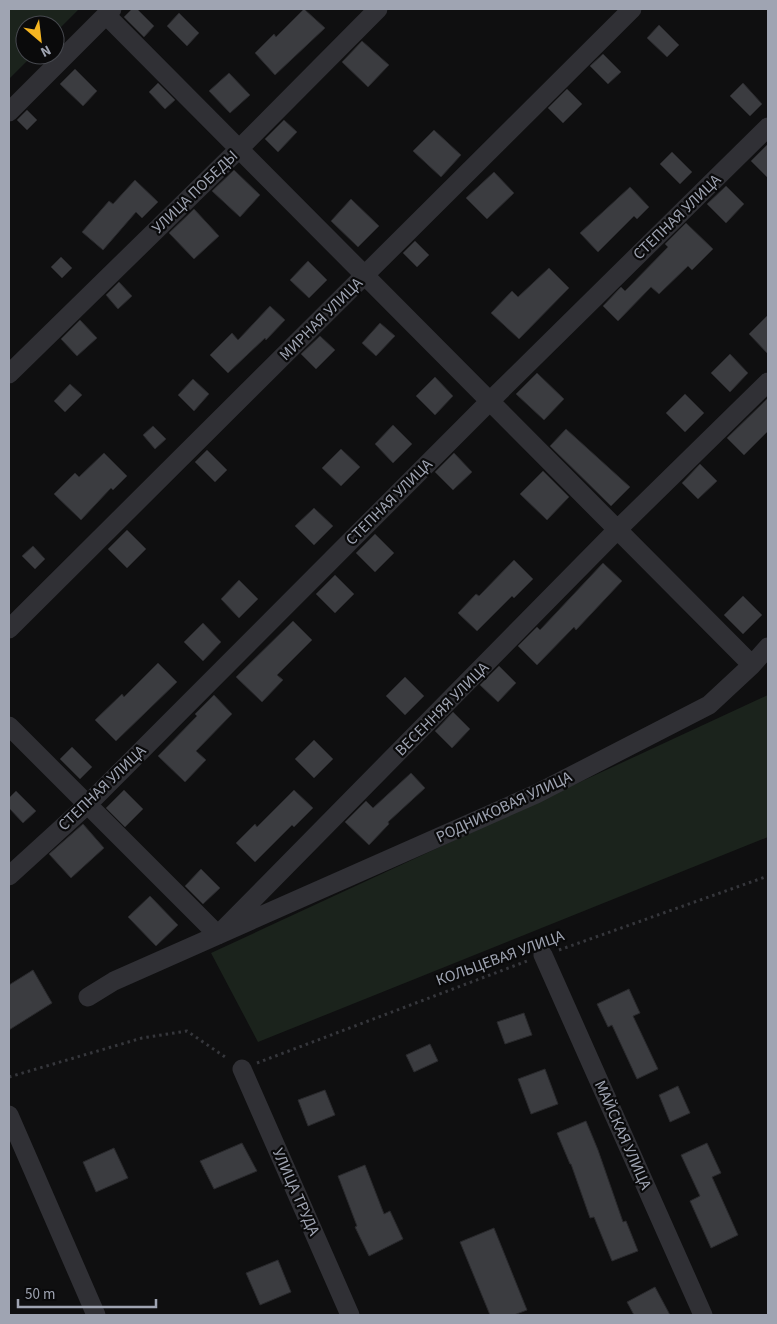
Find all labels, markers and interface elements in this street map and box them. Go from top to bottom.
north arrow [15,15,65,65]
text: N [37,40,54,62]
street label: УЛИЦА ПОБЕДЫ [147,145,243,239]
street label: СТЕПНАЯ УЛИЦА [628,169,726,265]
street label: МИРНАЯ УЛИЦА [274,272,368,366]
street label: СТЕПНАЯ УЛИЦА [341,453,438,550]
street label: ВЕСЕННЯЯ УЛИЦА [390,657,494,761]
street label: СТЕПНАЯ УЛИЦА [53,740,151,836]
street label: РОДНИКОВАЯ УЛИЦА [433,766,576,848]
street label: КОЛЬЦЕВАЯ УЛИЦА [433,925,567,991]
street label: МАЙСКАЯ УЛИЦА [589,1077,657,1193]
street label: УЛИЦА ТРУДА [267,1145,325,1240]
scale bar [18,1276,155,1308]
text: 50 m [25,1284,55,1305]

